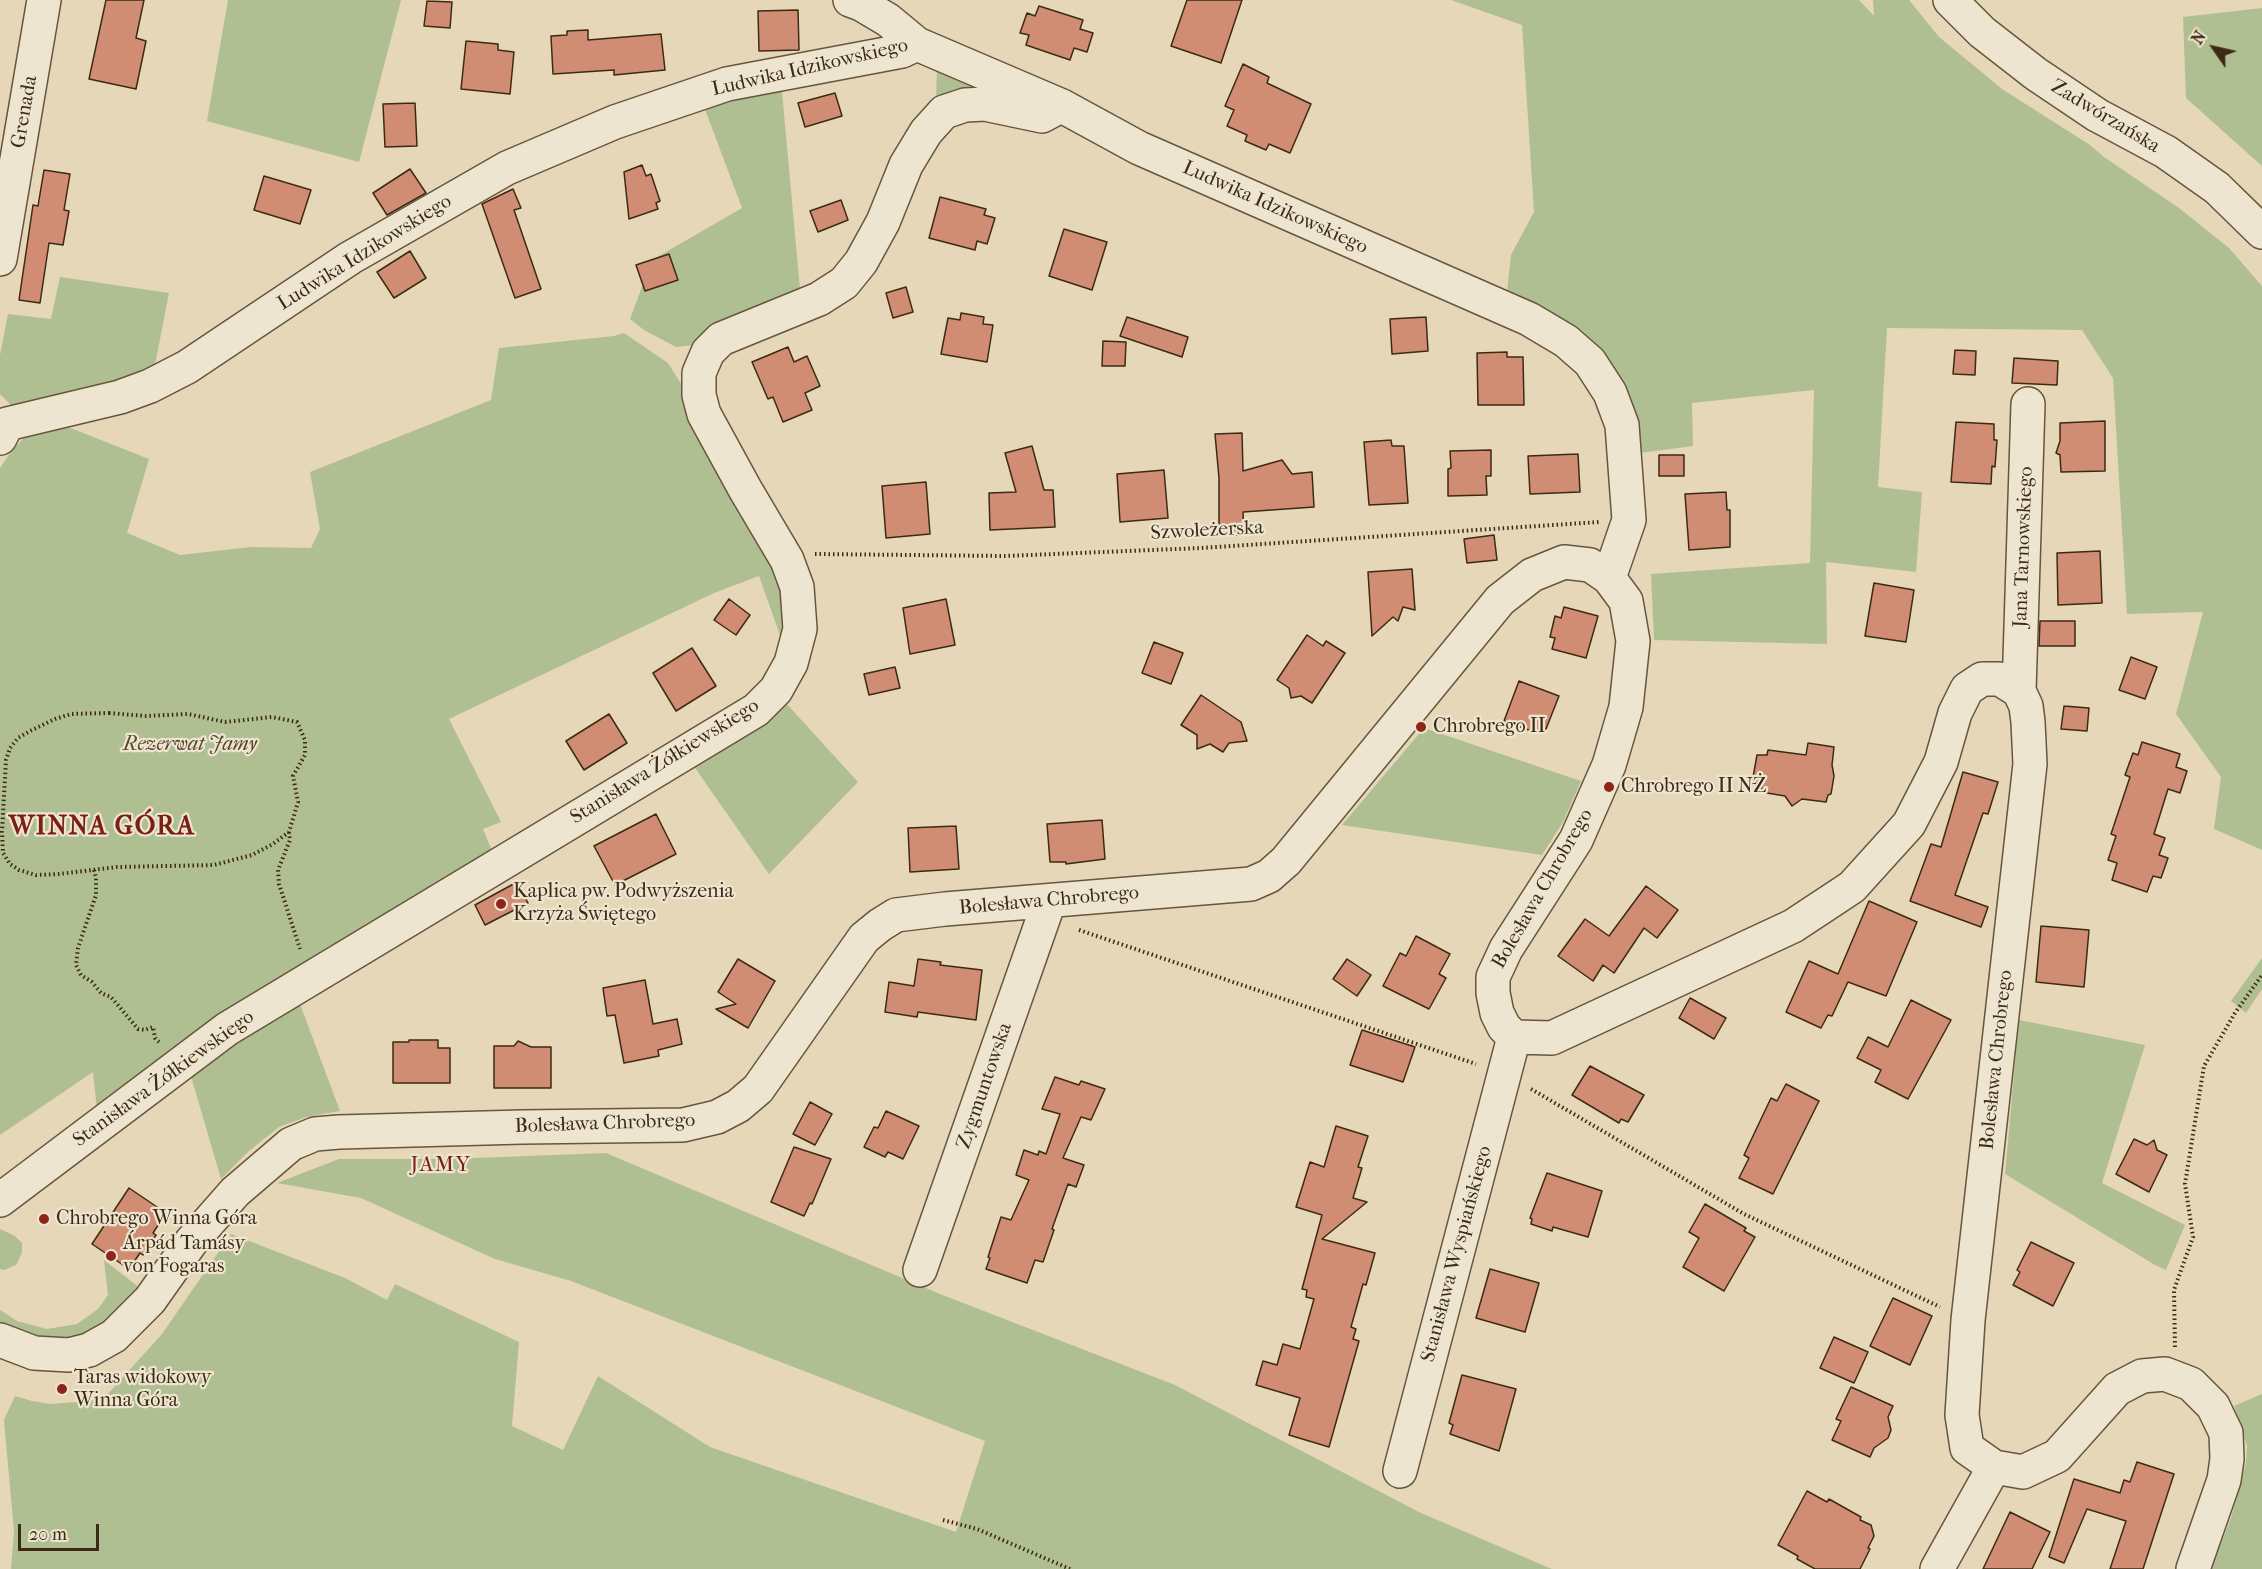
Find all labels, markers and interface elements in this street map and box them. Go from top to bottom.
north arrow [2184,18,2244,78]
text: N [2187,27,2210,48]
street label: Ludwika Idzikowskiego [710,34,910,102]
street label: Grenada [7,74,43,150]
street label: Zadwórzańska [2046,75,2164,159]
street label: Ludwika Idzikowskiego [1179,156,1371,260]
street label: Ludwika Idzikowskiego [274,190,456,316]
street label: Jana Tarnowskiego [2009,466,2039,628]
street label: Szwoleżerska [1150,516,1264,546]
street label: Stanisława Żółkiewskiego [566,694,764,830]
place label: Chrobrego II [1433,715,1545,739]
marker: Chrobrego II [1414,720,1428,734]
park label: Rezerwat Jamy [123,733,257,757]
place label: Chrobrego II NŻ [1621,775,1766,799]
marker: Chrobrego II NŻ [1602,780,1616,794]
street label: Bolesława Chrobrego [1487,805,1599,973]
district label: WINNA GÓRA [9,812,195,844]
place label: Kaplica pw. Podwyższenia Krzyża Świętego [513,880,734,927]
street label: Bolesława Chrobrego [958,881,1140,921]
marker: Kaplica pw. Podwyższenia Krzyża Świętego [494,897,508,911]
street label: Bolesława Chrobrego [1976,969,2018,1151]
street label: Stanisława Żółkiewskiego [69,1005,259,1153]
street label: Zygmuntowska [952,1020,1018,1152]
street label: Bolesława Chrobrego [514,1109,696,1139]
street label: Stanisława Wyspiańskiego [1417,1143,1497,1365]
district label: JAMY [410,1153,472,1179]
place label: Chrobrego Winna Góra [56,1207,257,1231]
marker: Chrobrego Winna Góra [37,1212,51,1226]
place label: Árpád Tamásy von Fogaras [123,1232,245,1279]
marker: Árpád Tamásy von Fogaras [104,1249,118,1263]
place label: Taras widokowy Winna Góra [74,1366,211,1413]
marker: Taras widokowy Winna Góra [55,1382,69,1396]
scale bar [21,1512,102,1550]
text: 20 m [29,1524,67,1545]

